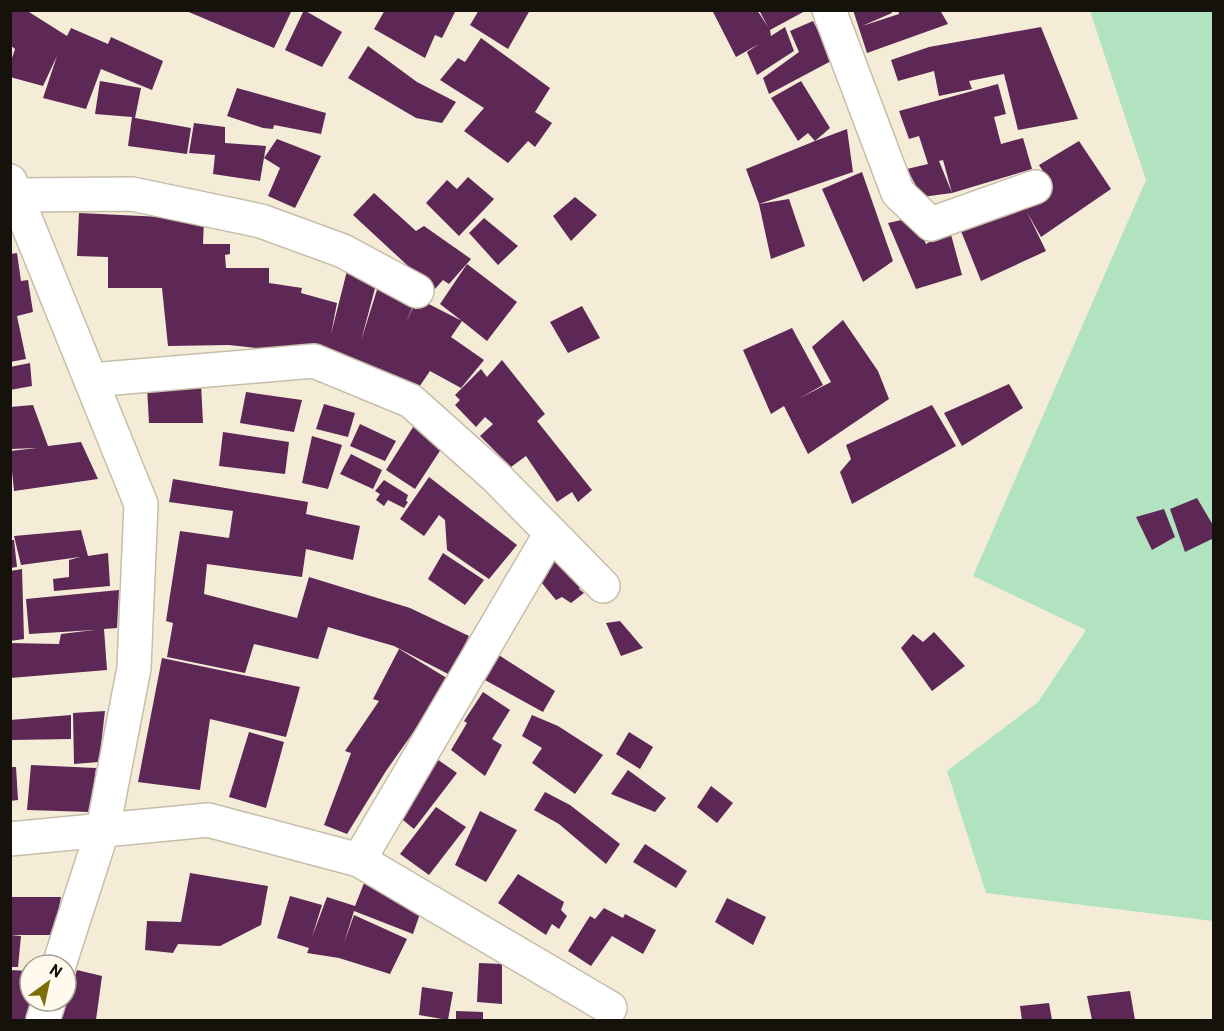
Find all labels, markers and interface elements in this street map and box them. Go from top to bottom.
north arrow [18,953,78,1013]
text: N [47,959,66,981]

